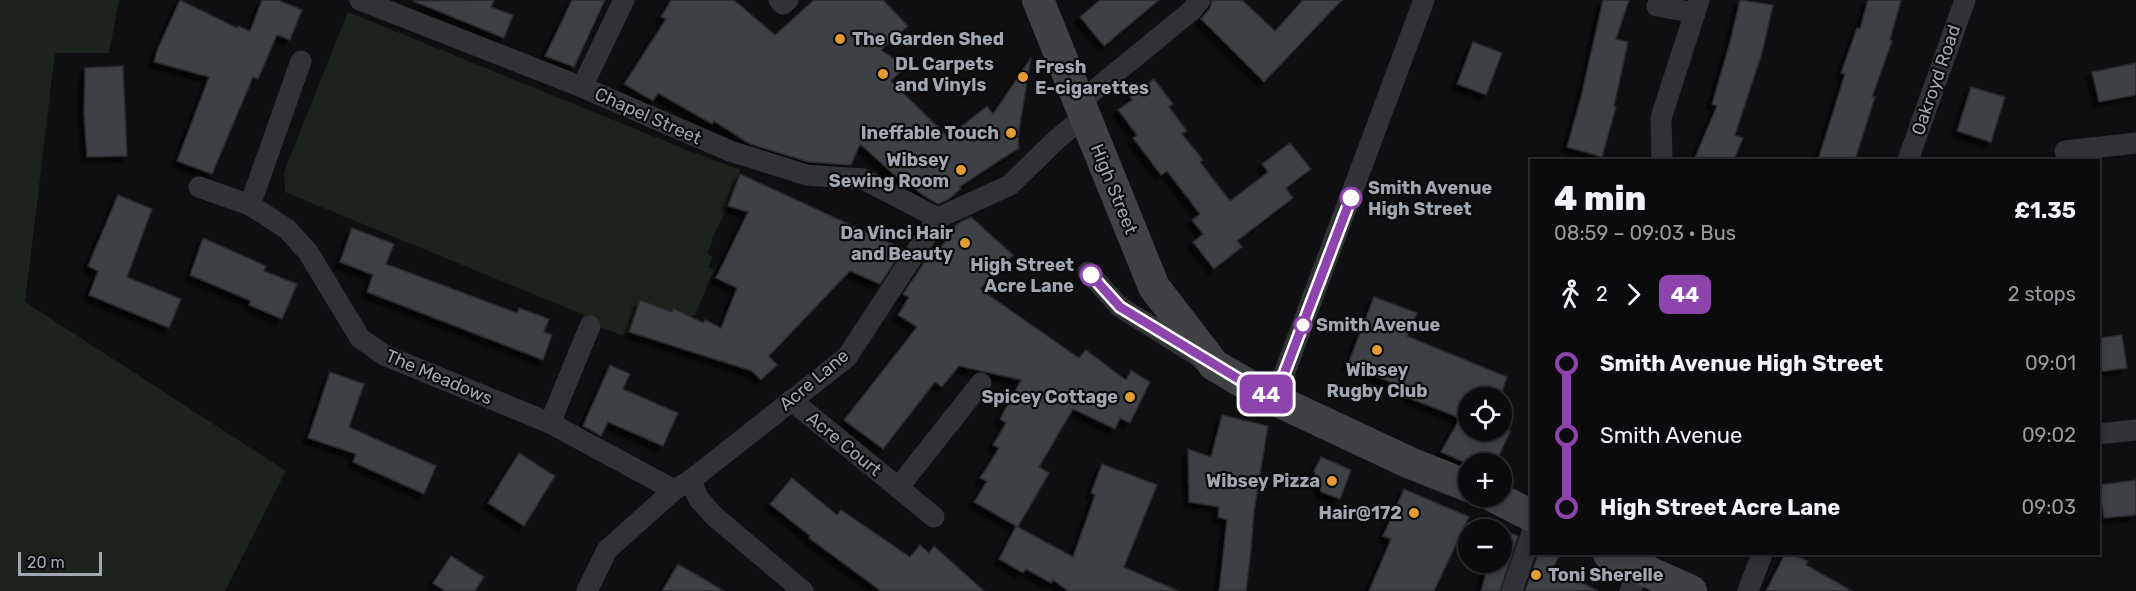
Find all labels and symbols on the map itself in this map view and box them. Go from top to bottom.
street label: Oakroyd Road [1907,22,1965,138]
place label: The Garden Shed [852,28,1004,50]
marker: The Garden Shed [833,32,847,46]
place label: DL Carpets and Vinyls [895,53,994,96]
place label: Fresh E-cigarettes [1035,56,1149,99]
marker: DL Carpets and Vinyls [876,67,890,81]
marker: Fresh E-cigarettes [1016,70,1030,84]
street label: Chapel Street [591,83,705,149]
place label: Ineffable Touch [861,122,999,144]
marker: Ineffable Touch [1004,126,1018,140]
street label: High Street [1086,141,1142,237]
place label: Wibsey Sewing Room [829,149,949,192]
marker: Wibsey Sewing Room [954,163,968,177]
place label: Smith Avenue High Street [1368,177,1492,220]
marker: Smith Avenue High Street [1340,187,1362,209]
place label: Da Vinci Hair and Beauty [840,222,953,265]
marker: Da Vinci Hair and Beauty [958,236,972,250]
place label: High Street Acre Lane [970,254,1074,297]
marker: High Street Acre Lane [1080,264,1102,286]
place label: Smith Avenue [1316,314,1440,336]
marker: Smith Avenue [1294,316,1312,334]
marker: Wibsey Rugby Club [1370,343,1384,357]
street label: The Meadows [382,345,496,409]
street label: Acre Lane [775,345,853,415]
place label: Wibsey Rugby Club [1326,359,1428,402]
line badge: 44 [1239,374,1293,414]
place label: Spicey Cottage [981,386,1118,408]
marker: Spicey Cottage [1123,390,1137,404]
street label: Acre Court [802,407,886,481]
place label: Wibsey Pizza [1206,470,1320,492]
marker: Wibsey Pizza [1325,474,1339,488]
place label: Hair@172 [1318,502,1402,524]
marker: Hair@172 [1407,506,1421,520]
scale bar [18,549,102,576]
place label: Toni Sherelle [1548,564,1664,586]
marker: Toni Sherelle [1529,568,1543,582]

